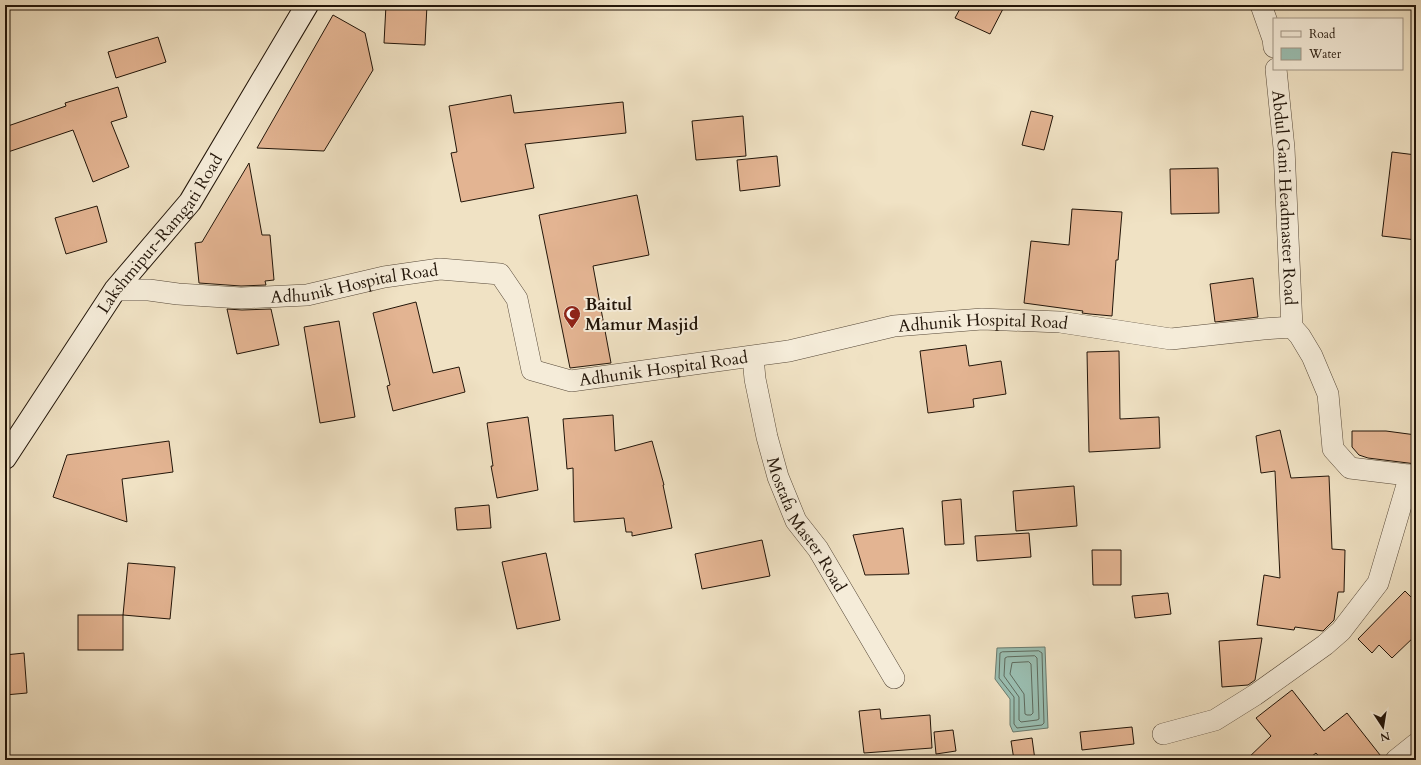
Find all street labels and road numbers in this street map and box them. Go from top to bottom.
street label: Abdul Gani Headmaster Road [1267,89,1303,306]
street label: Lakshmipur-Ramgati Road [91,149,228,318]
street label: Adhunik Hospital Road [270,258,440,308]
street label: Adhunik Hospital Road [897,307,1070,337]
street label: Adhunik Hospital Road [578,345,749,391]
street label: Mostafa Master Road [762,454,852,596]

